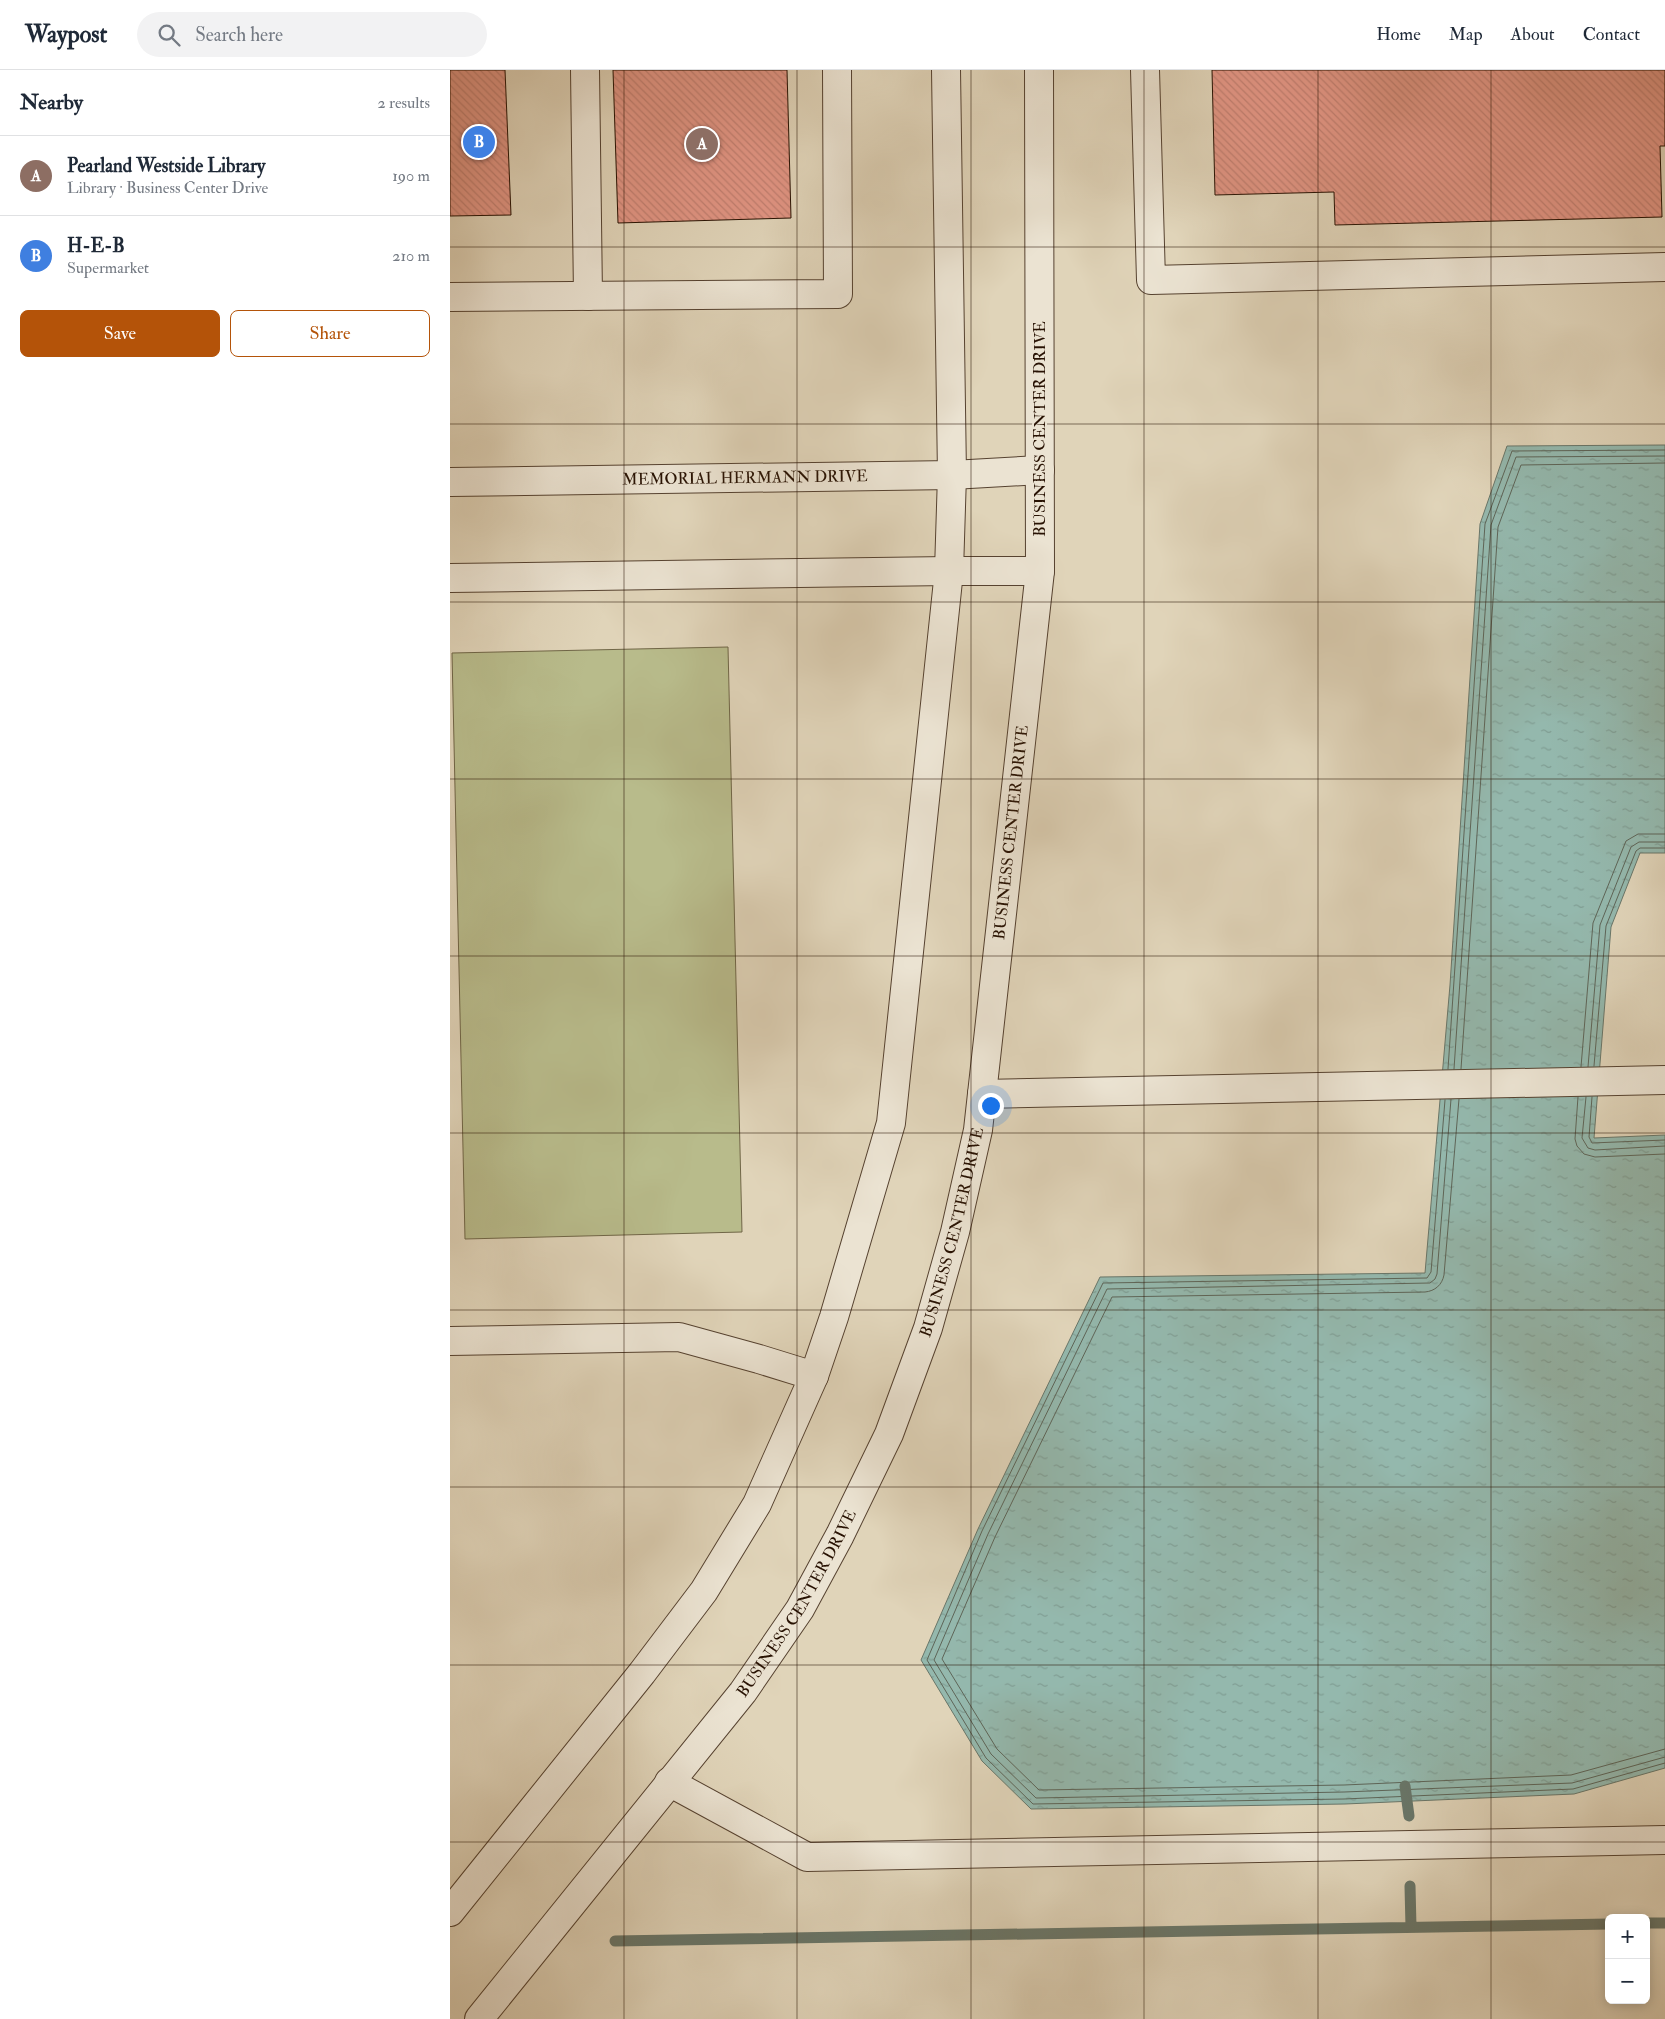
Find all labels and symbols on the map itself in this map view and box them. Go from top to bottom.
pin: B [463,123,495,161]
pin: A [686,125,718,163]
street label: BUSINESS CENTER DRIVE [1030,321,1050,537]
street label: MEMORIAL HERMANN DRIVE [622,466,868,490]
street label: BUSINESS CENTER DRIVE [989,724,1033,941]
your location [978,1093,1004,1119]
street label: BUSINESS CENTER DRIVE [915,1126,988,1340]
street label: BUSINESS CENTER DRIVE [732,1507,861,1701]

